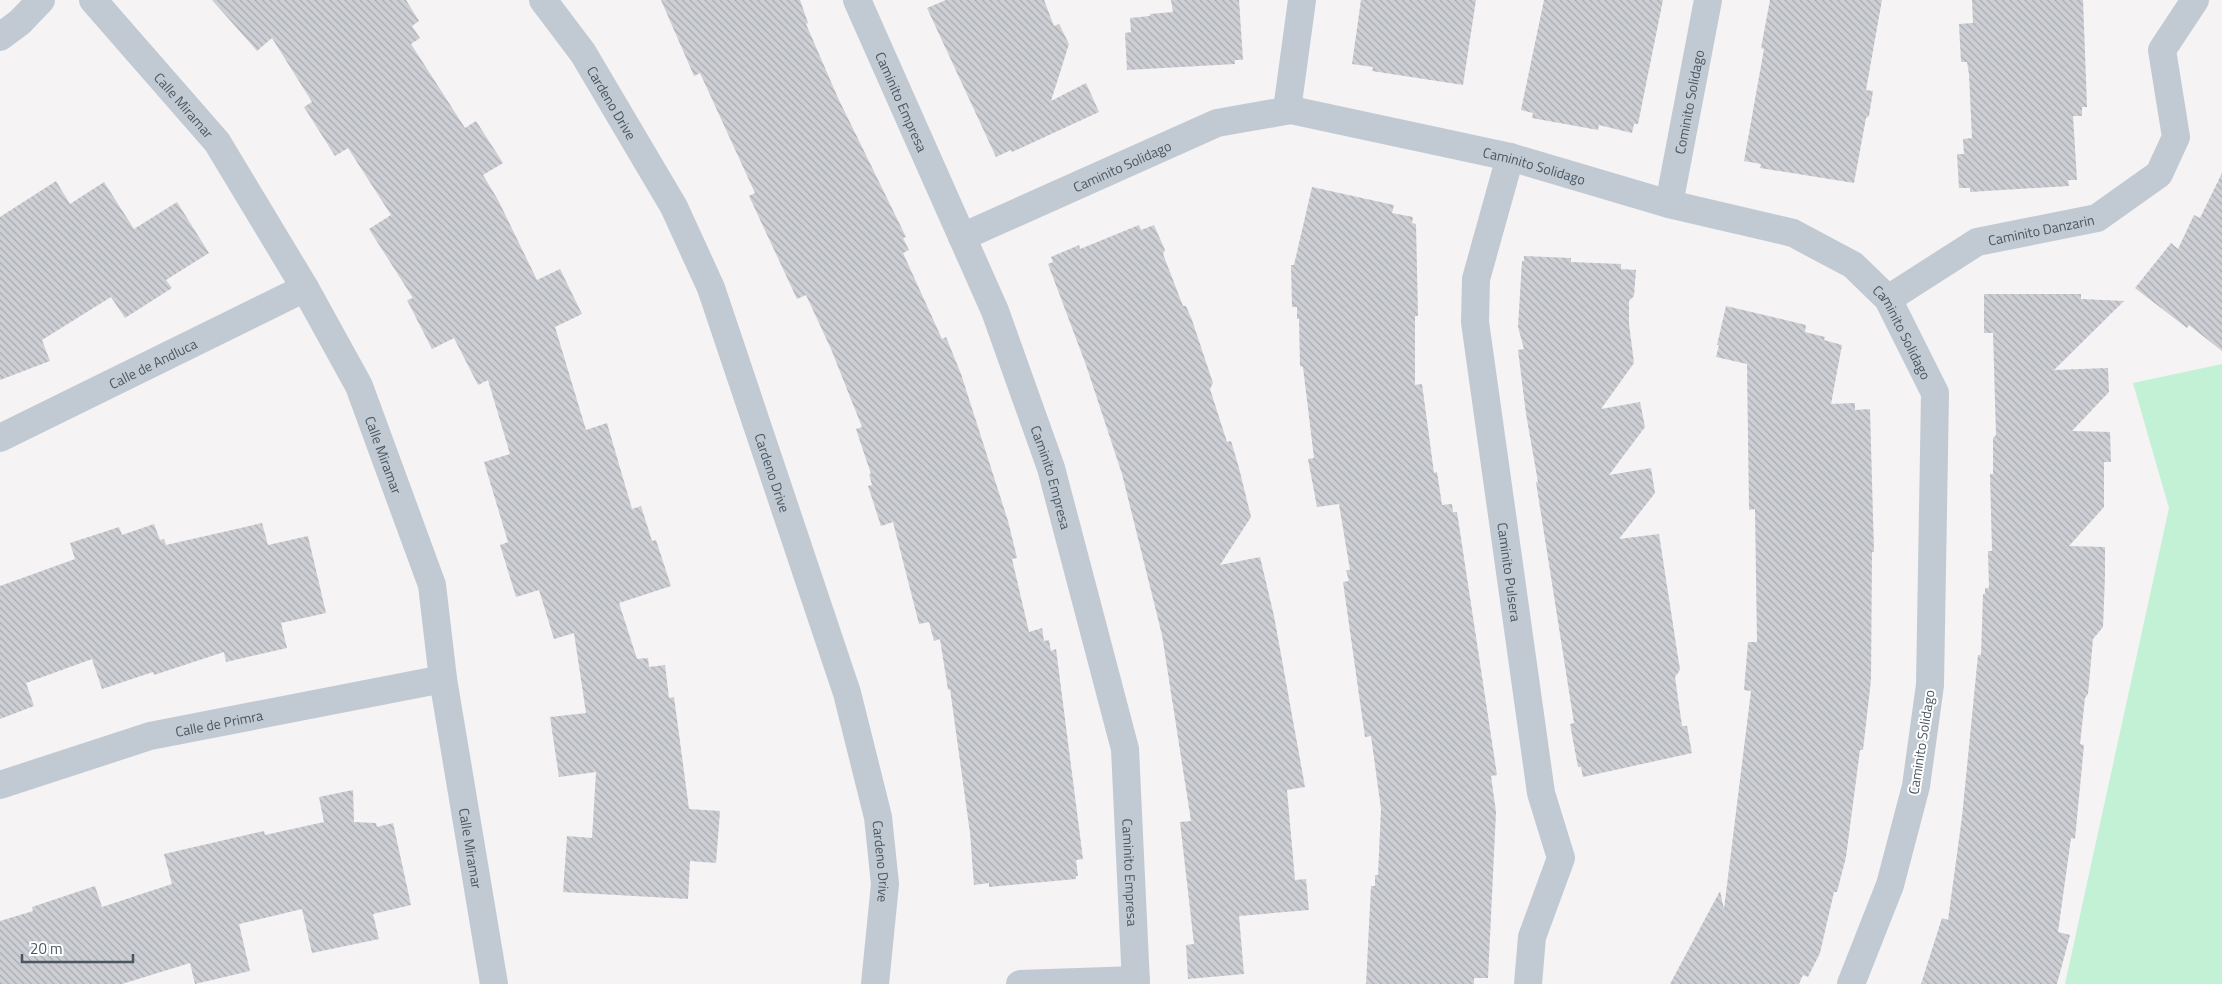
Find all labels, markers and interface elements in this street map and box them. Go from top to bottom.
street label: Caminito Empresa [871,48,933,155]
street label: Cominito Solidago [1668,48,1709,156]
street label: Cardeno Drive [582,62,642,143]
street label: Calle Miramar [150,67,219,142]
street label: Caminito Solidago [1069,134,1174,197]
street label: Caminito Solidago [1481,141,1588,189]
street label: Caminito Danzarin [1986,208,2096,250]
street label: Caminito Solidago [1868,279,1937,383]
street label: Calle de Andluca [105,332,200,394]
street label: Calle Miramar [360,413,408,497]
street label: Caminito Empresa [1026,422,1077,531]
street label: Cardeno Drive [750,430,796,515]
street label: Caminito Pulsera [1493,521,1527,623]
street label: Caminito Solidago [1902,688,1940,796]
street label: Calle de Primra [173,704,264,741]
street label: Calle Miramar [454,806,488,890]
street label: Caminito Empresa [1118,818,1144,927]
street label: Cardeno Drive [868,819,896,903]
scale bar [22,932,134,964]
text: 20 m [30,937,63,960]

